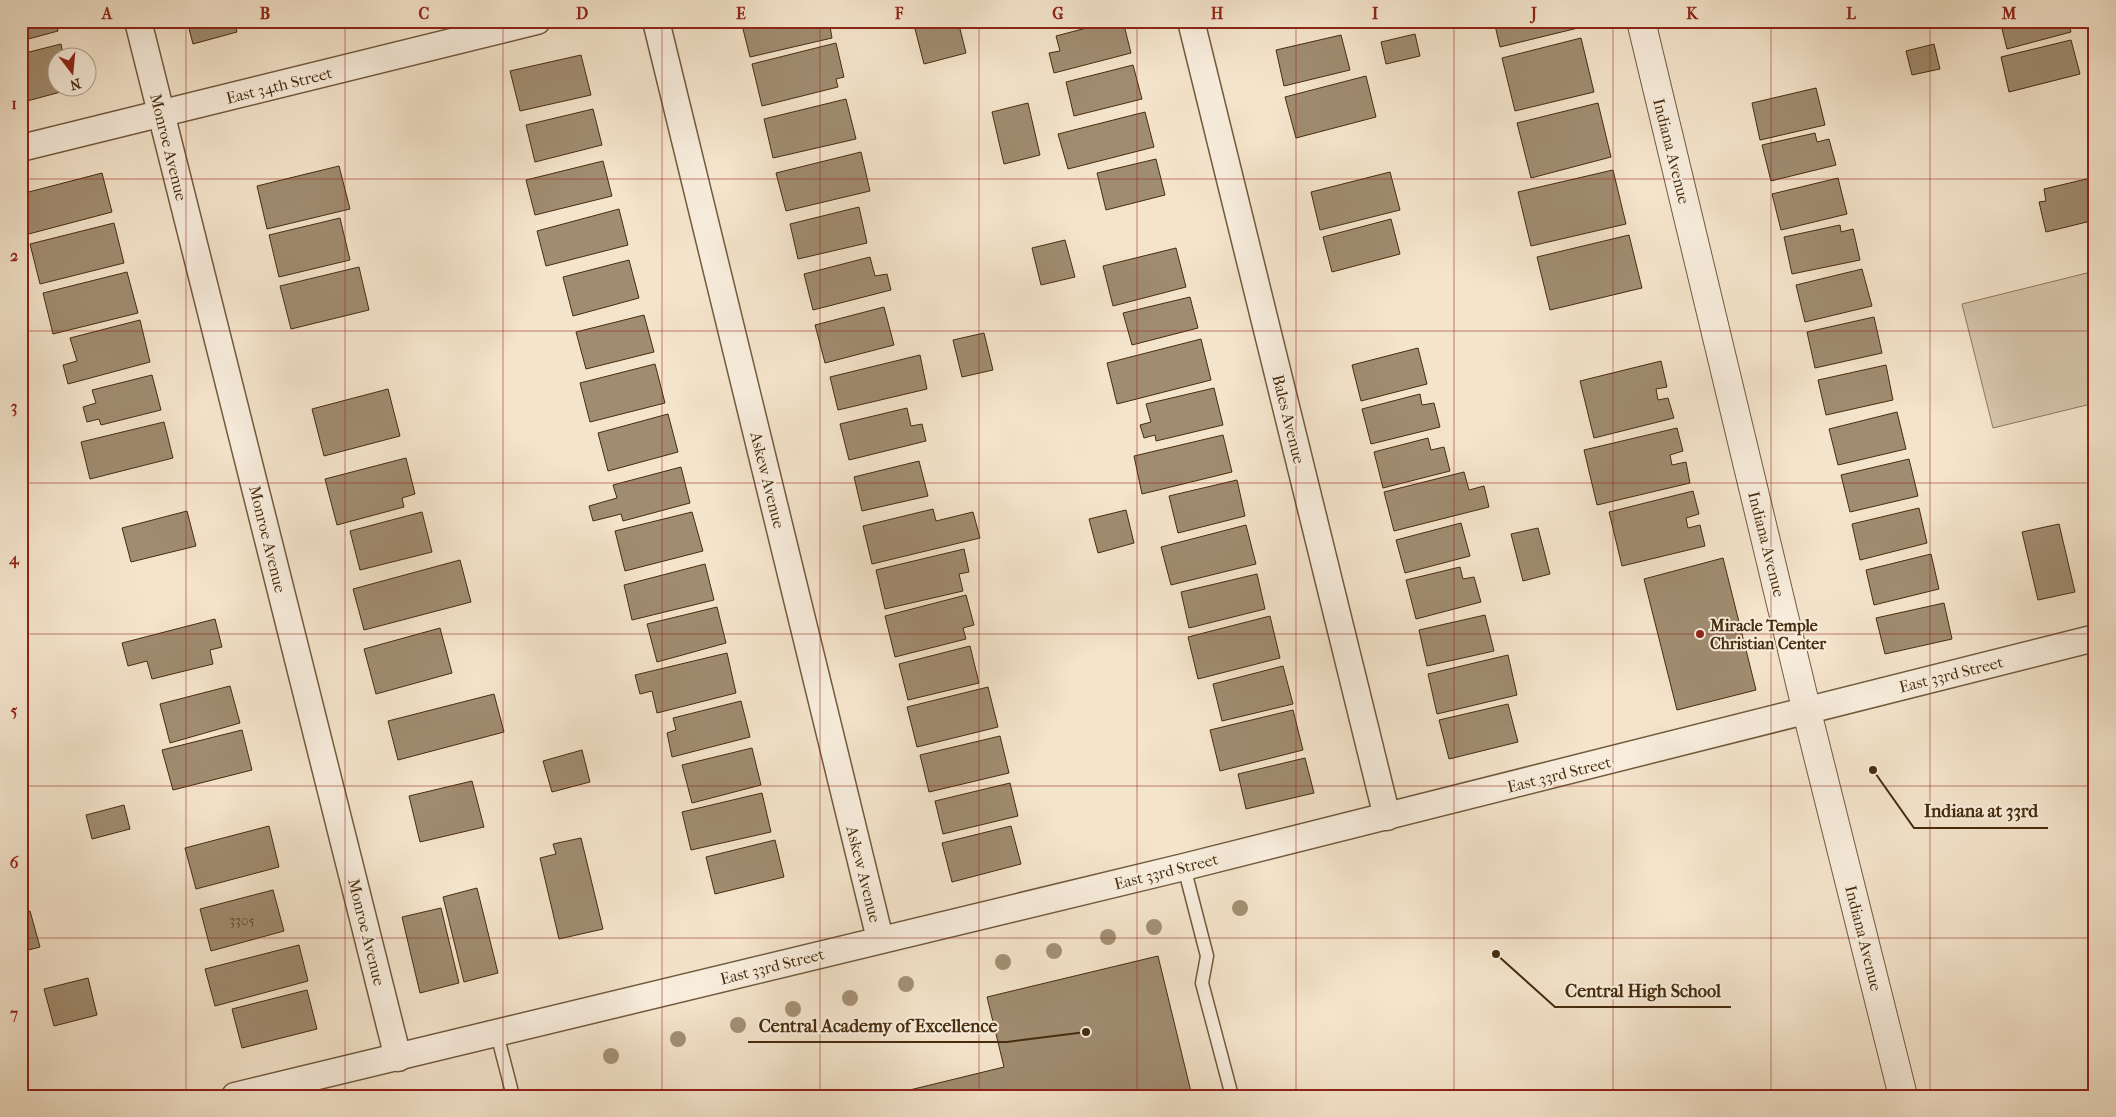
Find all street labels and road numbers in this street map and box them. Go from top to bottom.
street label: East 34th Street [224,63,334,108]
street label: Monroe Avenue [146,92,191,203]
street label: Indiana Avenue [1649,96,1694,206]
street label: Bales Avenue [1268,373,1309,466]
street label: Askew Avenue [746,429,789,531]
street label: Monroe Avenue [245,484,290,595]
street label: Indiana Avenue [1744,489,1789,599]
street label: East 33rd Street [1897,652,2005,697]
street label: East 33rd Street [1505,752,1613,797]
street label: Askew Avenue [842,823,885,925]
street label: East 33rd Street [1112,849,1220,894]
street label: Monroe Avenue [344,877,389,988]
street label: Indiana Avenue [1841,883,1886,993]
street label: East 33rd Street [718,944,826,989]

